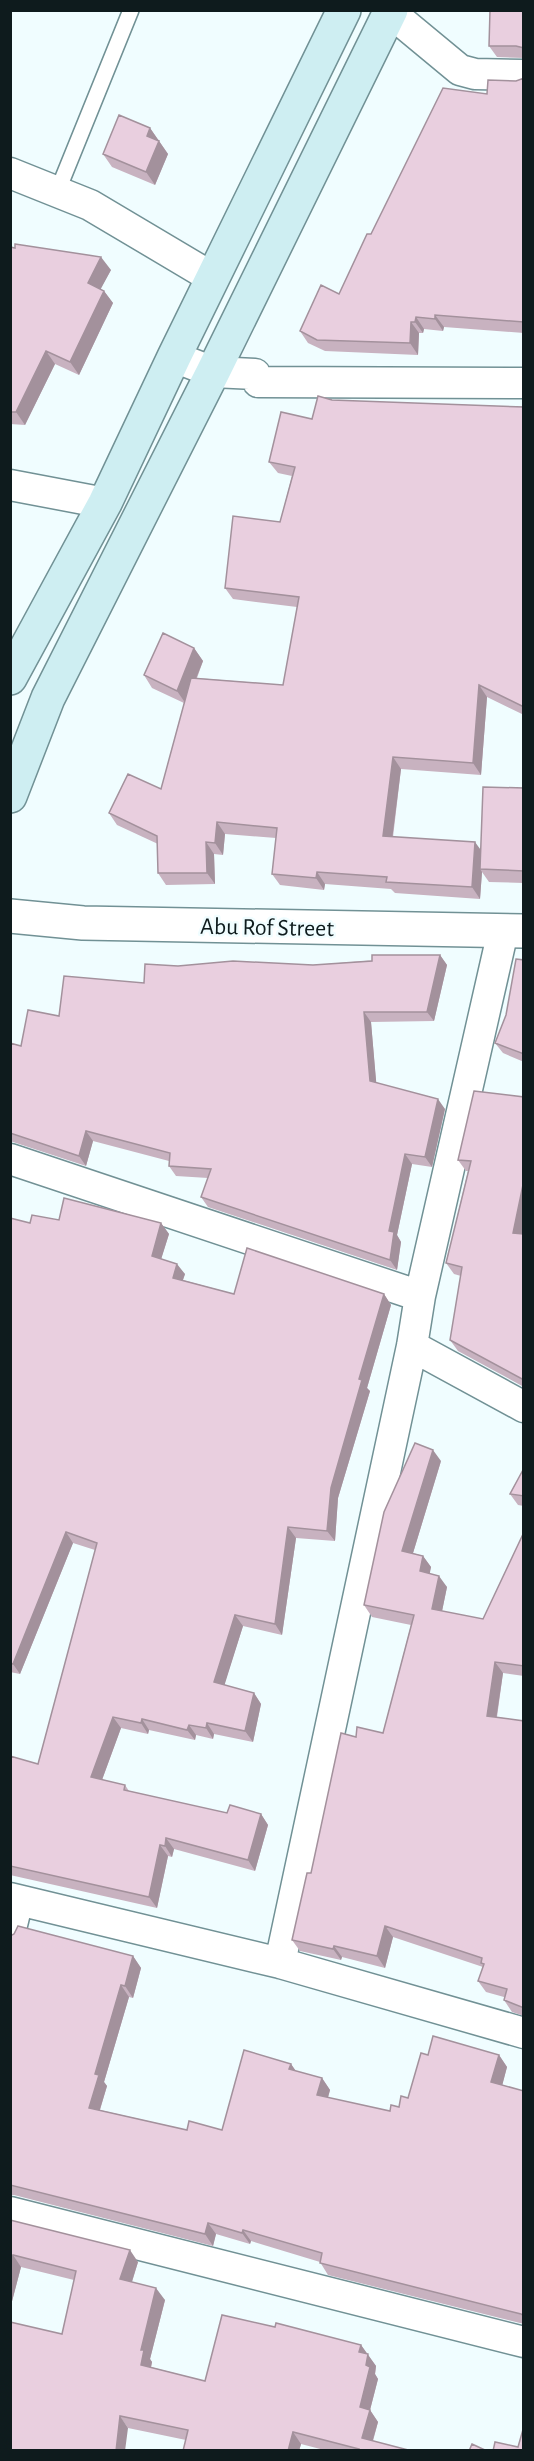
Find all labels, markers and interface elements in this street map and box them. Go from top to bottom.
street label: Abu Rof Street [200,915,334,941]

